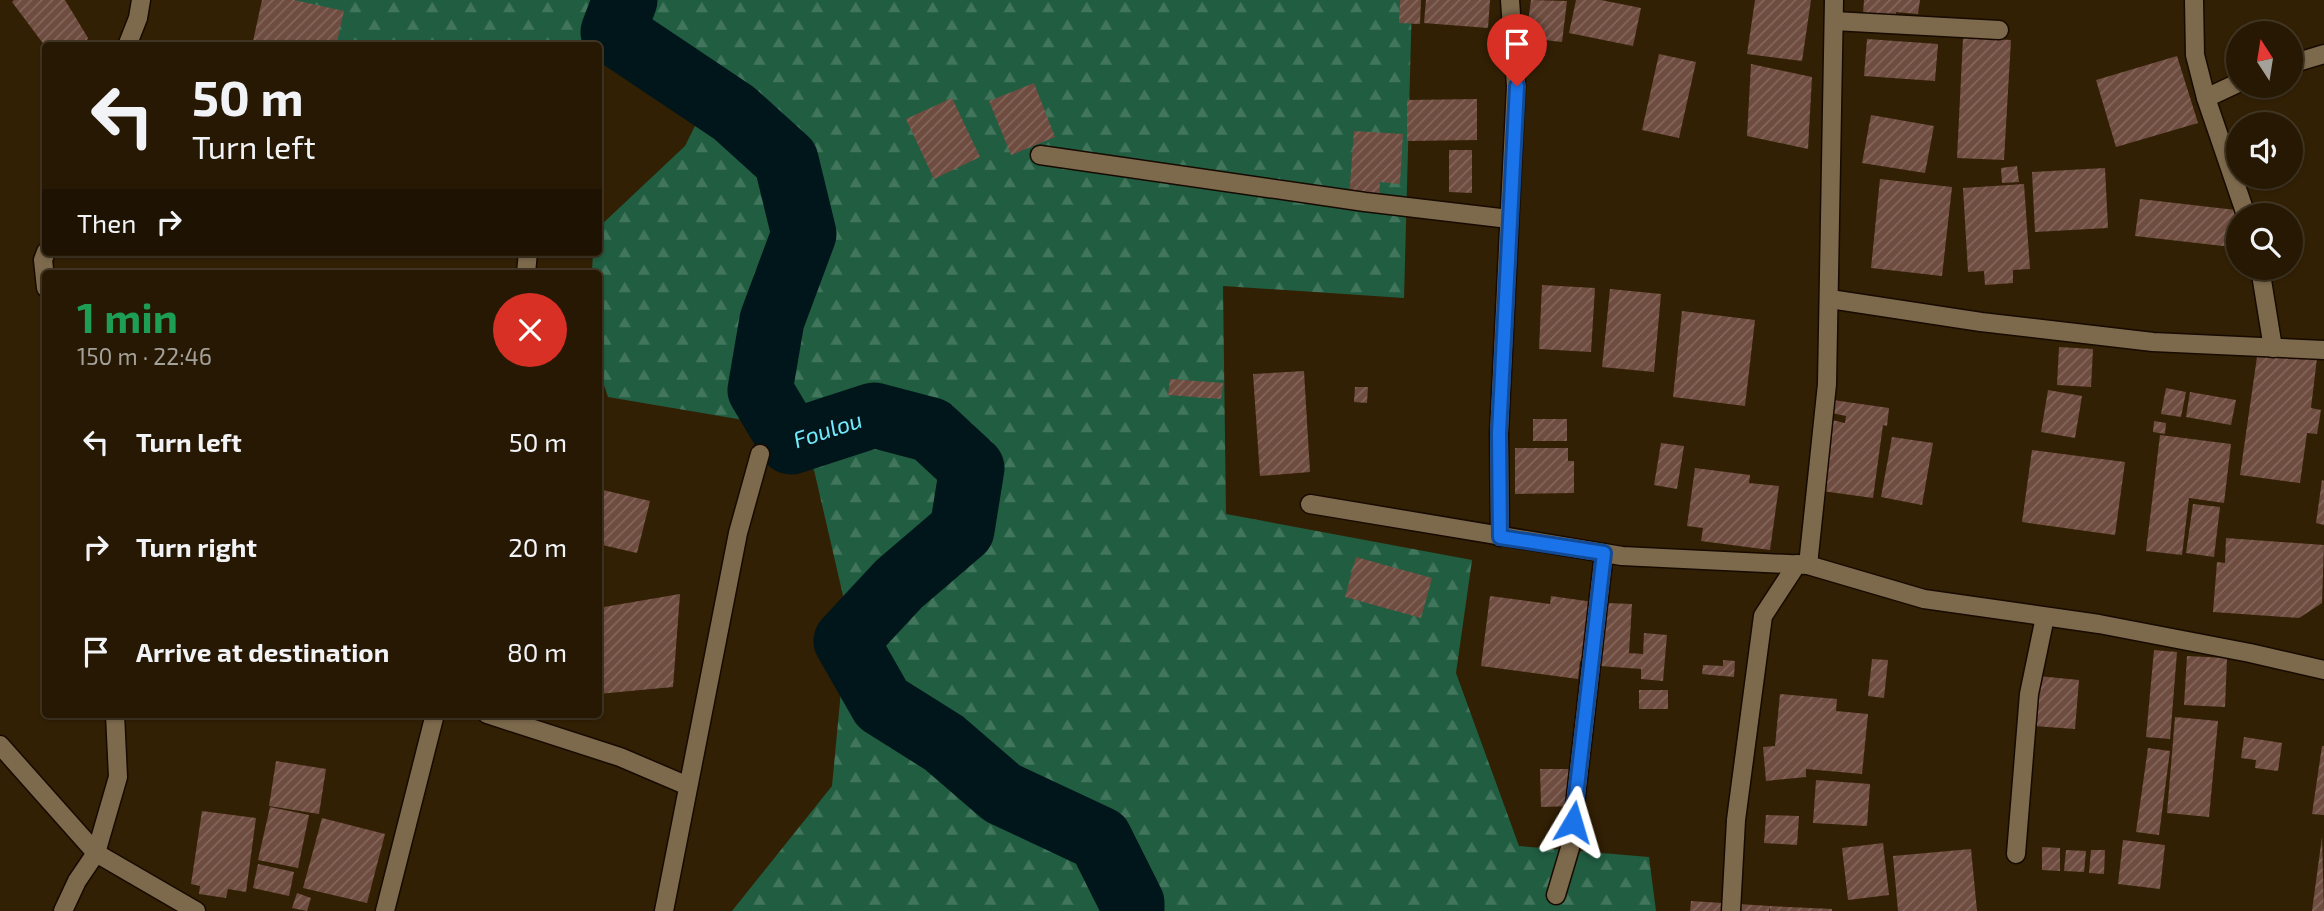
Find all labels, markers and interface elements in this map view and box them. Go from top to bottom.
pin [1487,14,1547,86]
north arrow [2226,21,2303,98]
map controls [2226,21,2303,280]
icon: arrive [1498,25,1536,63]
text: 50 m [192,67,304,126]
icon: left [77,70,168,161]
button: sound [2226,112,2303,189]
text: Turn left [192,127,316,165]
icon: right [150,203,188,241]
button: search [2226,203,2303,280]
text: Then [77,207,136,238]
text: 1 min [77,291,178,341]
button: close [493,293,567,367]
text: 150 m · 22:46 [77,342,212,370]
water label: Foulou [789,405,865,453]
icon: left [77,423,115,461]
text: Turn left [136,426,242,457]
text: 50 m [509,426,567,457]
icon: right [77,528,115,566]
text: Turn right [136,531,257,562]
text: 20 m [508,531,567,562]
icon: arrive [77,633,115,671]
text: Arrive at destination [136,636,389,667]
text: 80 m [507,636,567,667]
position arrow [1536,785,1610,859]

